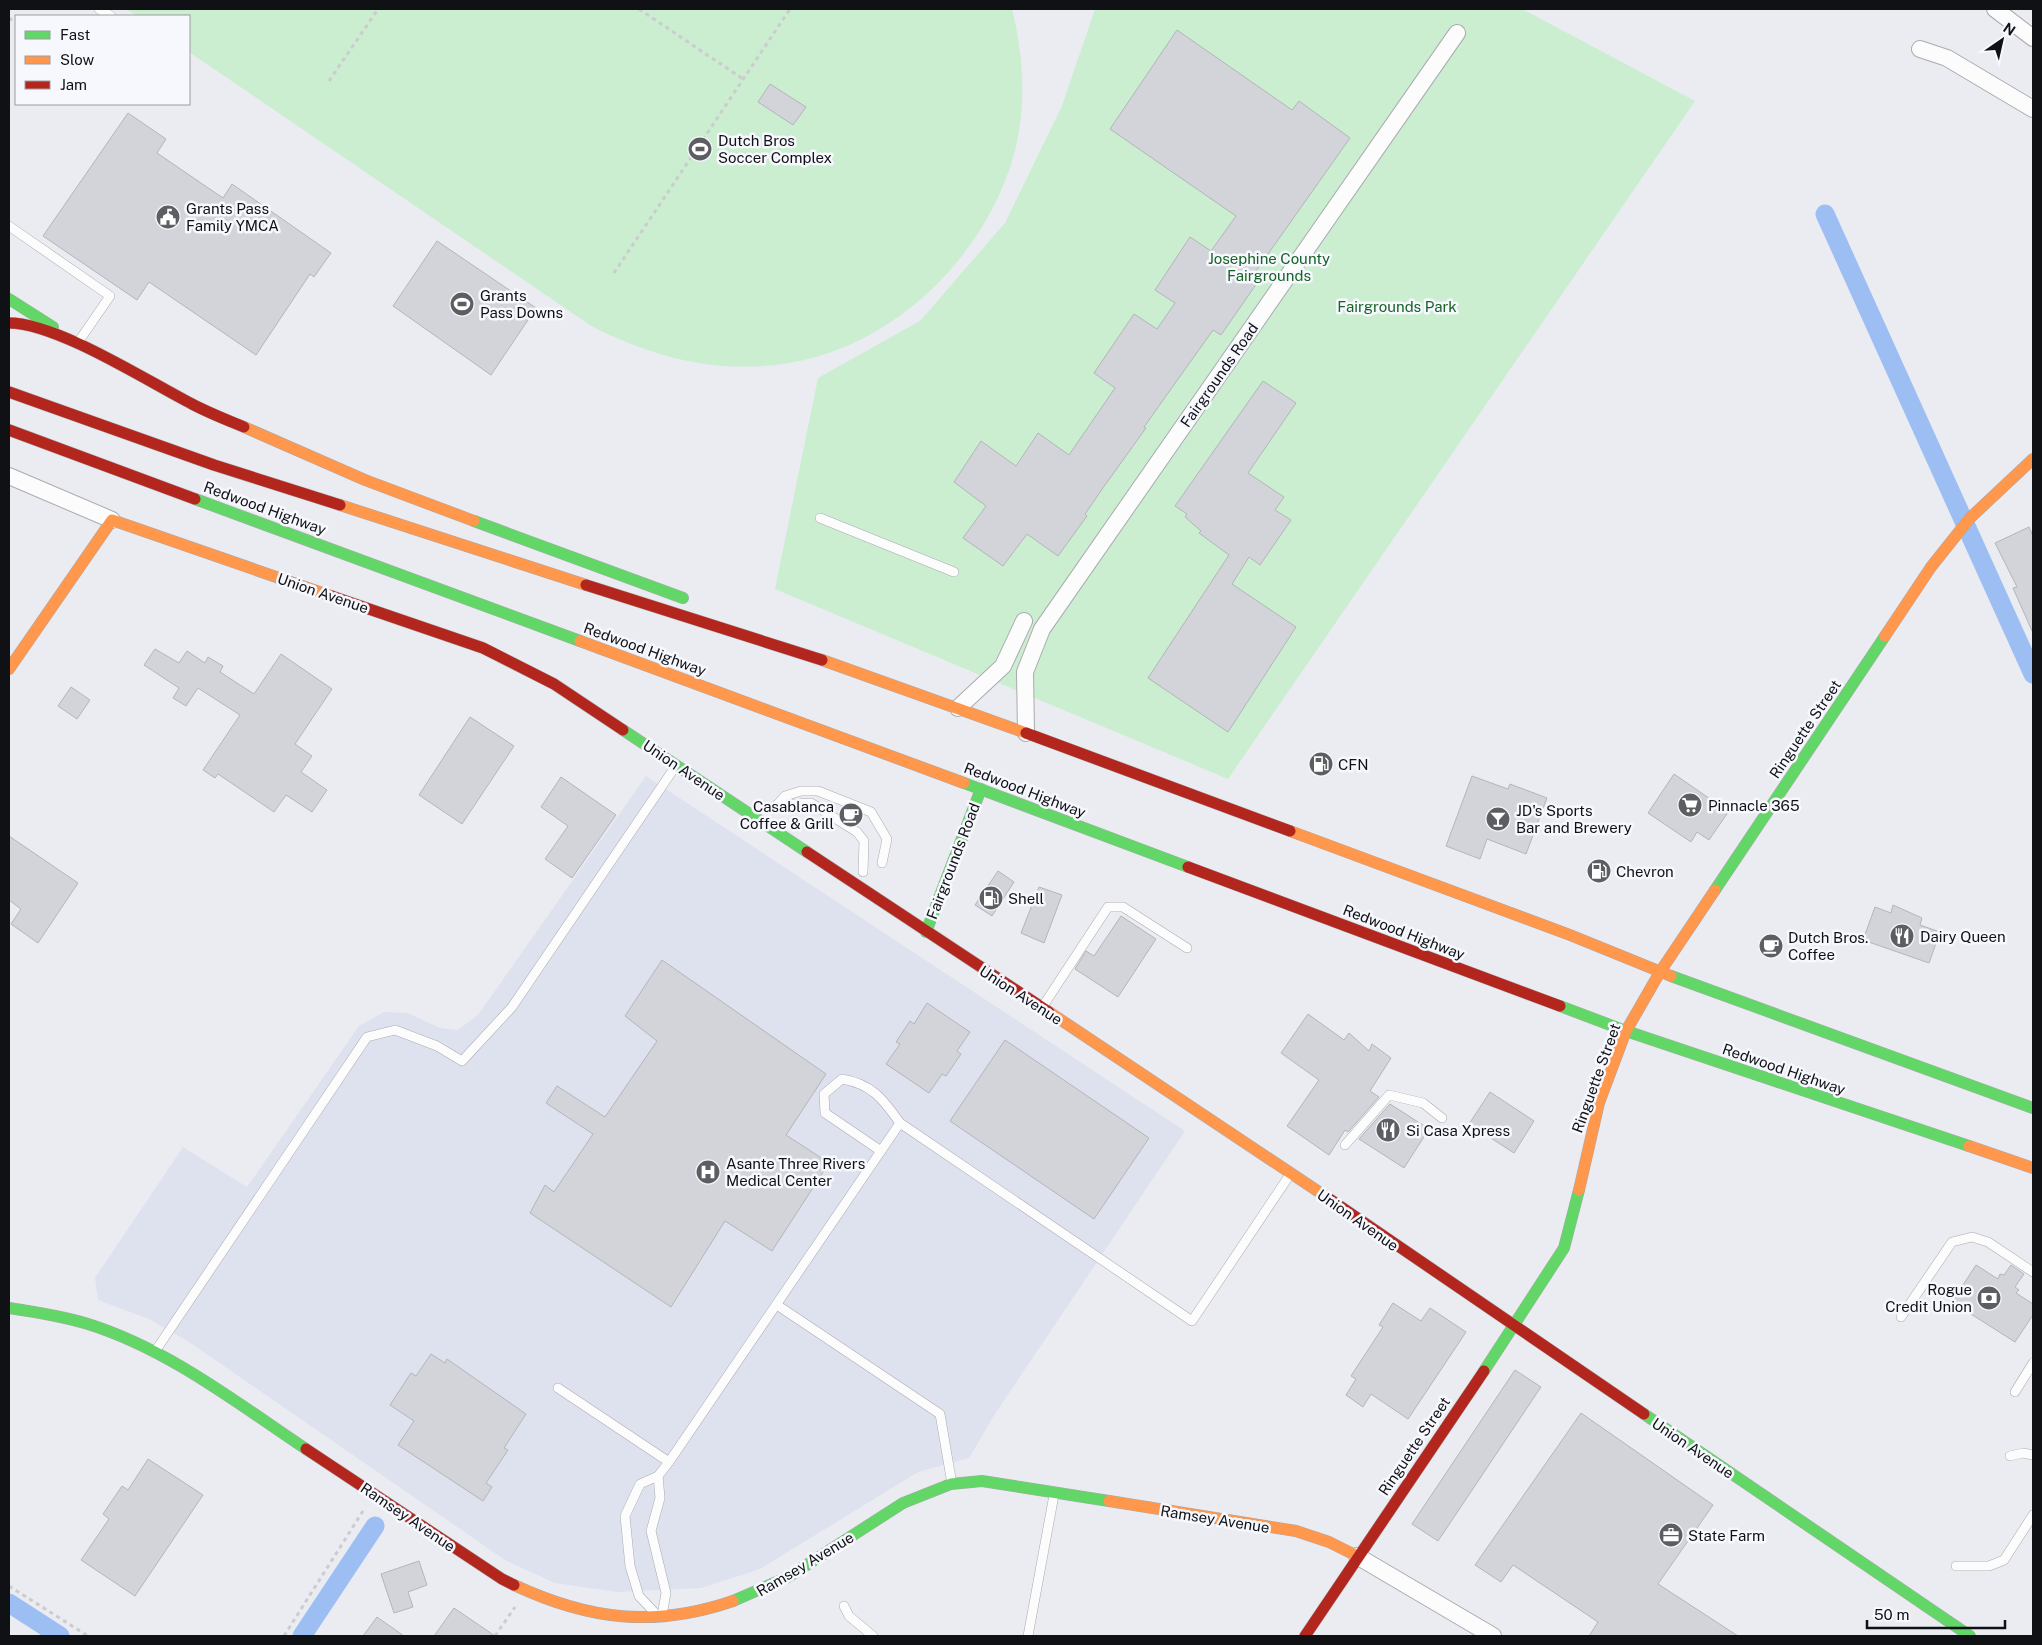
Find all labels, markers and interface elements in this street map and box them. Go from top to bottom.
legend [15,15,190,105]
north arrow [1977,15,2027,65]
text: N [2000,20,2018,39]
text: Fast [60,26,90,43]
text: Slow [60,51,95,68]
text: Jam [60,76,87,93]
place label: Dutch Bros Soccer Complex [718,132,832,166]
sports icon: Dutch Bros Soccer Complex [687,136,713,162]
place label: Grants Pass Family YMCA [186,200,279,234]
public building icon: Grants Pass Family YMCA [155,204,181,230]
park label: Josephine County Fairgrounds [1208,250,1330,284]
place label: Grants Pass Downs [480,287,563,321]
sports icon: Grants Pass Downs [449,291,475,317]
park label: Fairgrounds Park [1337,298,1457,315]
street label: Fairgrounds Road [1177,320,1261,430]
street label: Redwood Highway [202,478,328,538]
street label: Union Avenue [275,569,371,617]
street label: Redwood Highway [582,619,708,679]
street label: Ringuette Street [1766,676,1844,781]
street label: Union Avenue [640,736,728,804]
fuel station icon: CFN [1308,751,1334,777]
place label: CFN [1338,756,1369,773]
street label: Redwood Highway [962,759,1088,821]
supermarket icon: Pinnacle 365 [1677,792,1703,818]
place label: Pinnacle 365 [1708,797,1800,814]
place label: Casablanca Coffee & Grill [740,798,834,832]
street label: Fairgrounds Road [923,800,983,922]
cafe icon: Casablanca Coffee & Grill [838,802,864,828]
place label: JD's Sports Bar and Brewery [1516,802,1632,836]
bar icon: JD's Sports Bar and Brewery [1485,806,1511,832]
fuel station icon: Chevron [1586,858,1612,884]
place label: Chevron [1616,863,1674,880]
fuel station icon: Shell [978,885,1004,911]
place label: Shell [1008,890,1044,907]
street label: Redwood Highway [1341,901,1467,963]
restaurant icon: Dairy Queen [1889,923,1915,949]
place label: Dairy Queen [1920,928,2006,945]
place label: Dutch Bros. Coffee [1788,929,1868,963]
cafe icon: Dutch Bros. Coffee [1758,933,1784,959]
street label: Union Avenue [976,962,1066,1028]
street label: Ringuette Street [1568,1021,1624,1135]
street label: Redwood Highway [1720,1040,1848,1098]
restaurant icon: Si Casa Xpress [1375,1117,1401,1143]
place label: Si Casa Xpress [1406,1122,1510,1139]
place label: Asante Three Rivers Medical Center [726,1155,865,1189]
hospital icon: Asante Three Rivers Medical Center [695,1159,721,1185]
street label: Union Avenue [1314,1186,1402,1254]
place label: Rogue Credit Union [1885,1281,1972,1315]
bank icon: Rogue Credit Union [1976,1285,2002,1311]
street label: Ringuette Street [1375,1393,1453,1498]
street label: Union Avenue [1649,1414,1737,1482]
street label: Ramsey Avenue [358,1479,458,1555]
street label: Ramsey Avenue [1159,1502,1271,1536]
office icon: State Farm [1658,1522,1684,1548]
place label: State Farm [1688,1527,1765,1544]
street label: Ramsey Avenue [753,1528,857,1600]
scale bar [1867,1598,2004,1630]
text: 50 m [1874,1606,1909,1623]

